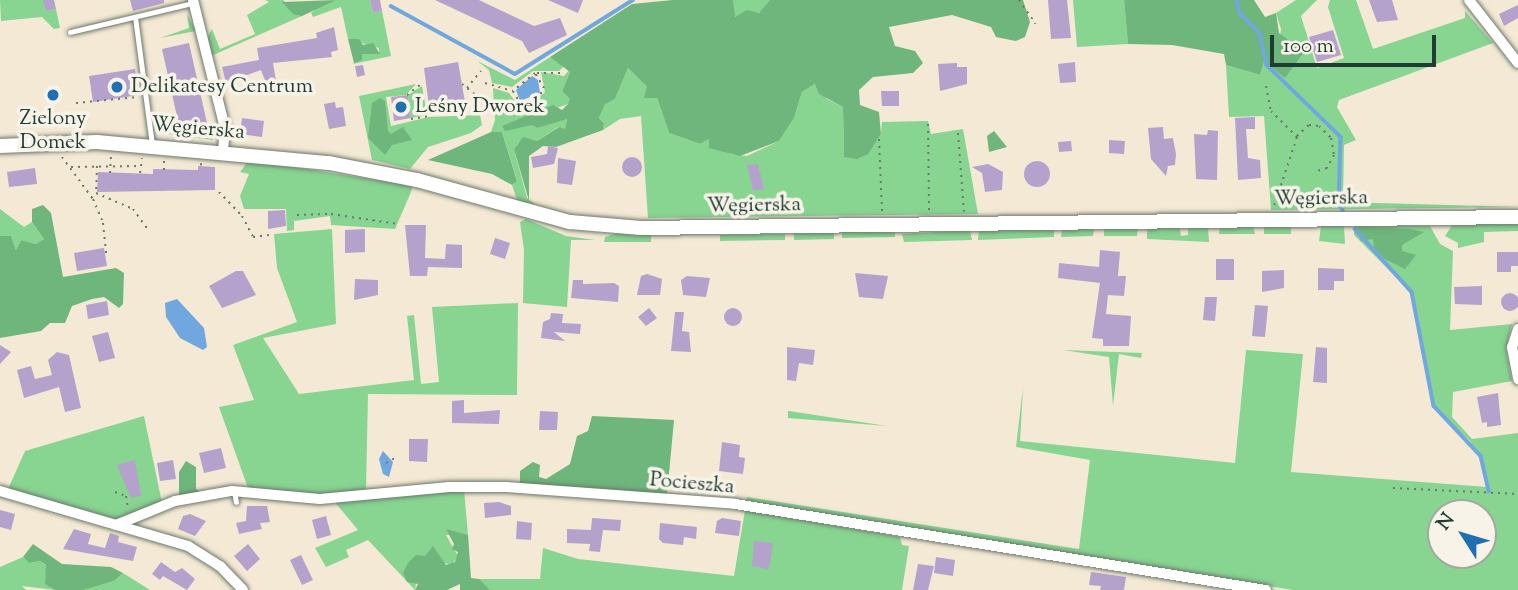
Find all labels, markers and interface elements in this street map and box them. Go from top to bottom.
scale bar [1273,21,1439,65]
text: 100 m [1283,32,1334,62]
place label: Delikatesy Centrum [131,74,313,100]
marker: Delikatesy Centrum [109,79,125,95]
marker: Zielony Domek [45,87,61,103]
place label: Leśny Dworek [415,94,545,120]
marker: Leśny Dworek [393,99,409,115]
place label: Zielony Domek [20,106,86,156]
street label: Węgierska [150,112,246,146]
street label: Węgierska [1274,186,1368,212]
street label: Węgierska [707,193,801,219]
street label: Pocieszka [649,468,735,500]
north arrow [1427,499,1497,569]
text: N [1431,508,1462,536]

